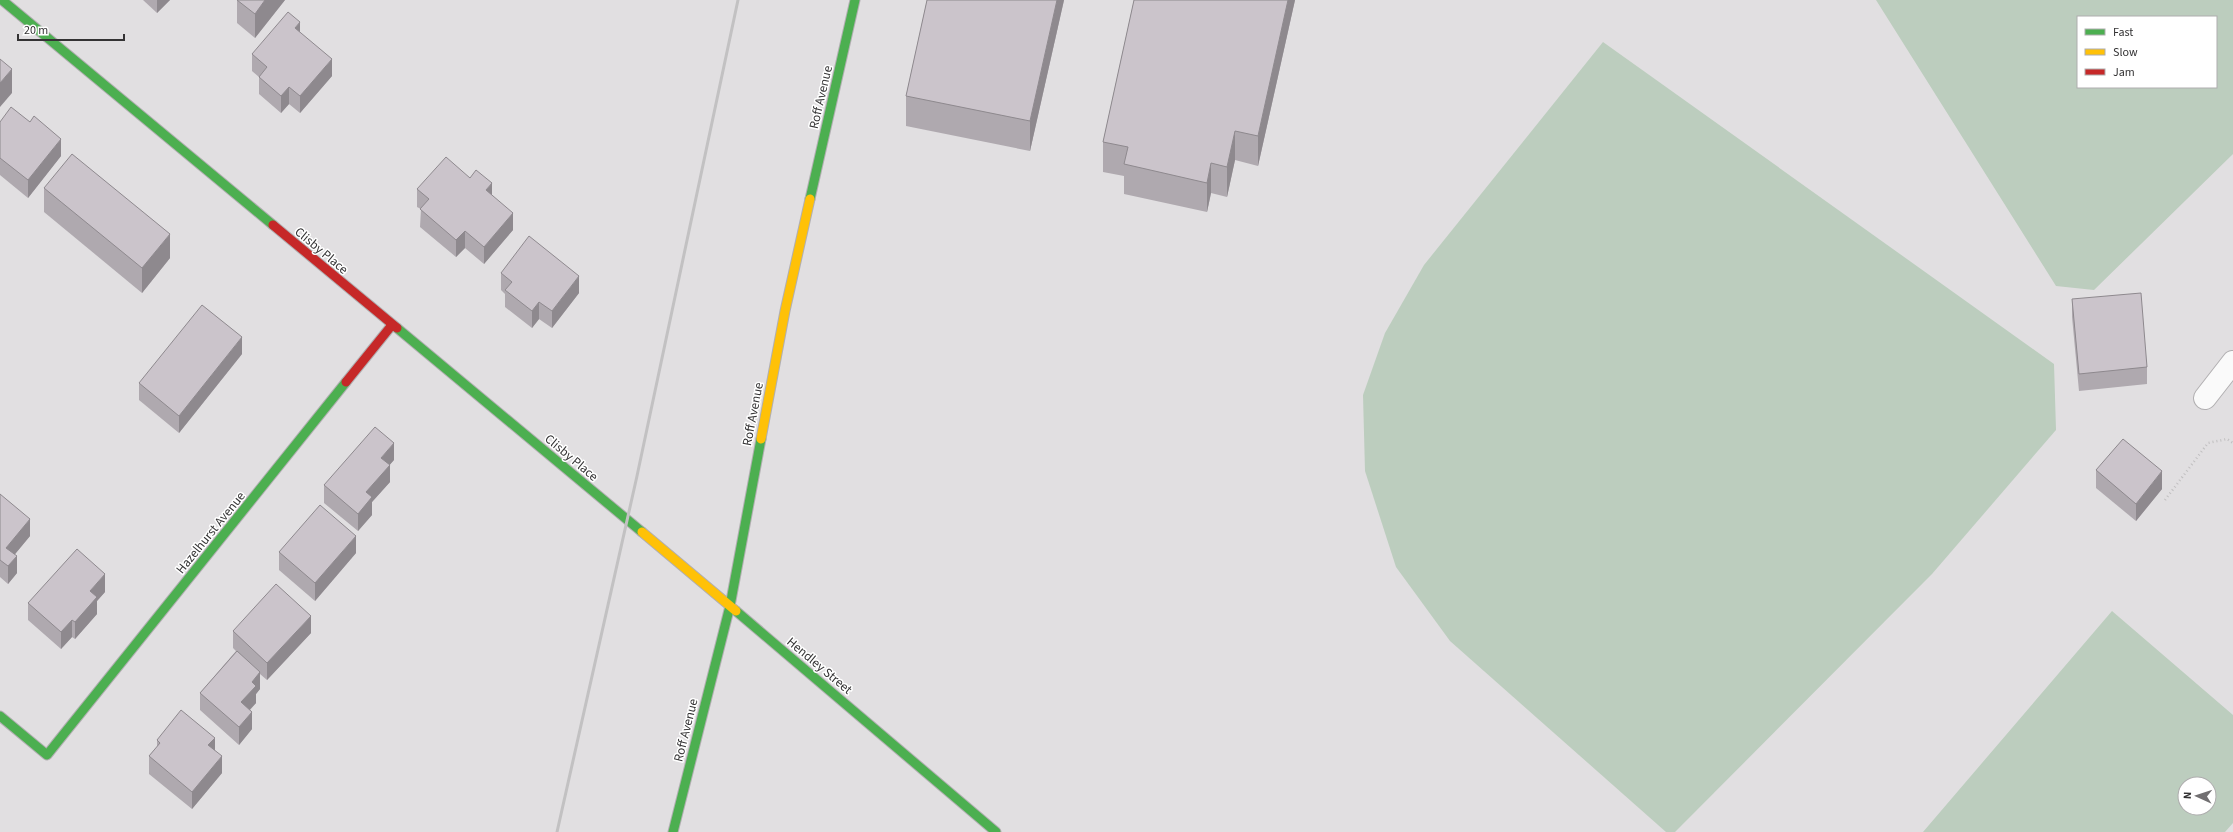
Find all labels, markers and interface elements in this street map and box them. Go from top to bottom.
scale bar [18,16,124,42]
legend [2077,16,2217,88]
text: 20 m [24,22,48,39]
text: Fast [2113,24,2133,41]
text: Slow [2113,44,2138,61]
street label: Roff Avenue [805,64,837,131]
text: Jam [2113,64,2135,81]
street label: Clisby Place [291,223,352,278]
street label: Roff Avenue [738,381,768,448]
street label: Clisby Place [541,430,602,485]
street label: Hazelhurst Avenue [172,488,250,578]
street label: Hendley Street [783,633,856,699]
street label: Roff Avenue [669,697,702,764]
north arrow [2177,776,2217,816]
text: N [2180,791,2195,800]

